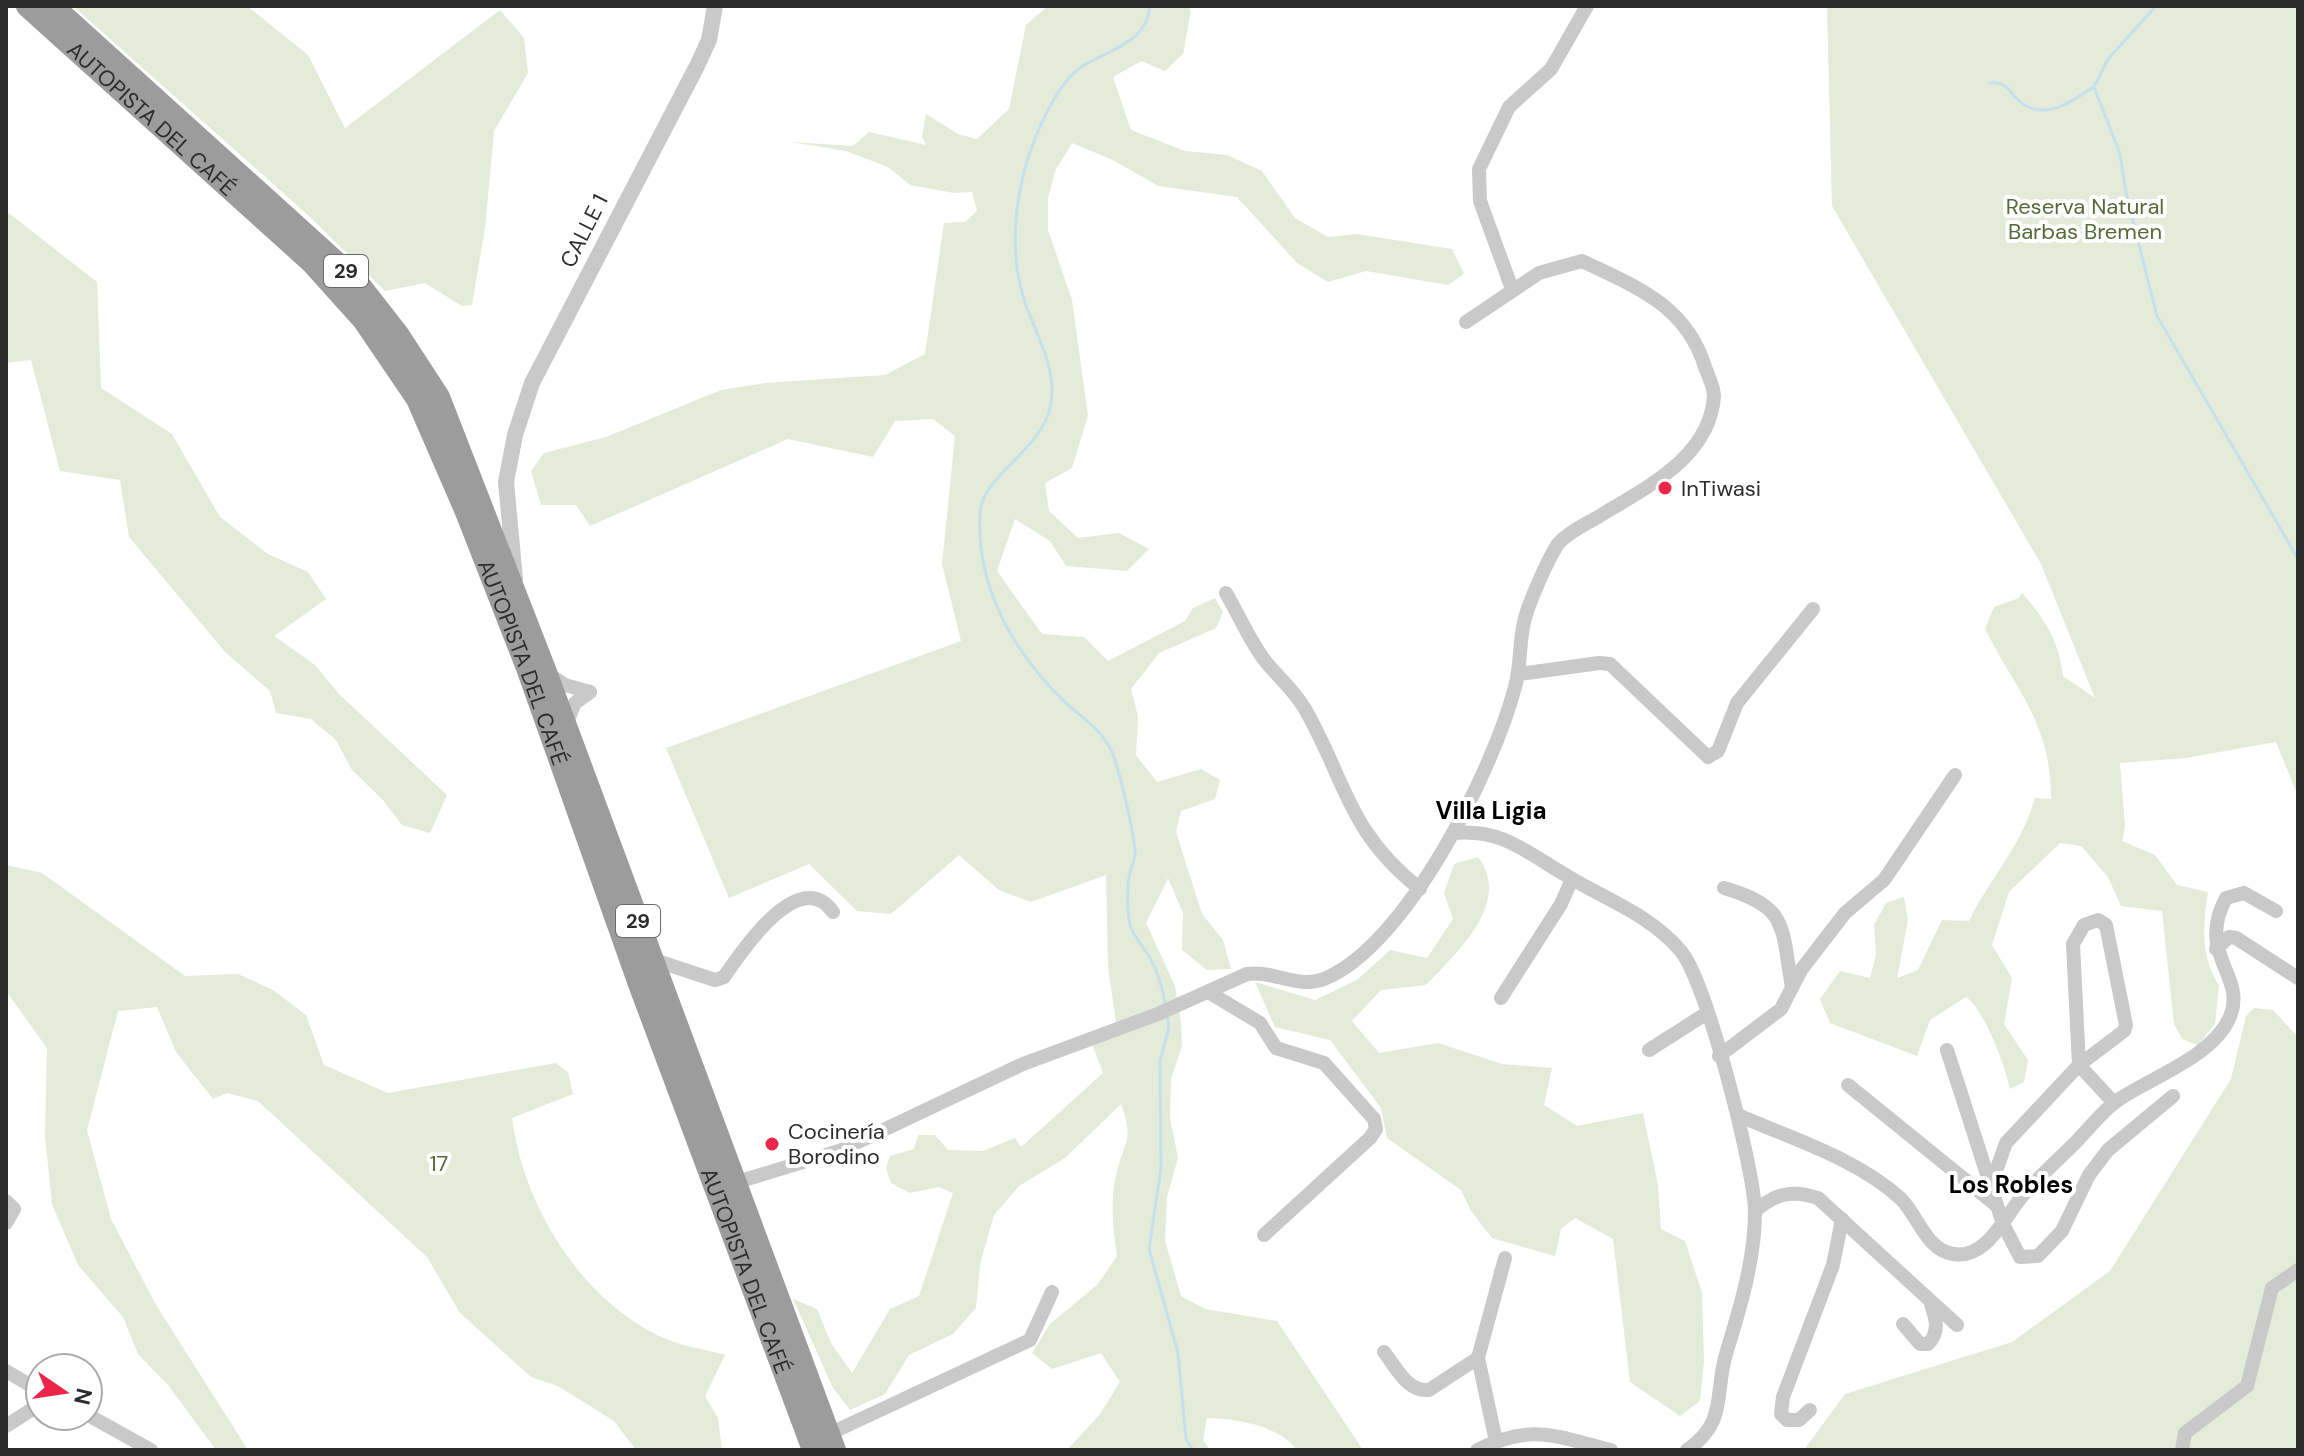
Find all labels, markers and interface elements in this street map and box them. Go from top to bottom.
street label: AUTOPISTA DEL CAFÉ [61,35,242,202]
street label: CALLE 1 [553,190,615,272]
park label: Reserva Natural Barbas Bremen [2006,192,2164,246]
road number: 29 [324,255,368,287]
place label: InTiwasi [1681,474,1761,503]
marker: InTiwasi [1656,479,1674,497]
street label: AUTOPISTA DEL CAFÉ [471,555,575,769]
district label: Villa Ligia [1436,795,1546,826]
road number: 29 [616,905,660,937]
place label: Cocinería Borodino [788,1117,885,1171]
marker: Cocinería Borodino [763,1135,781,1153]
park label: 17 [430,1149,448,1178]
street label: AUTOPISTA DEL CAFÉ [694,1164,798,1378]
district label: Los Robles [1949,1169,2073,1200]
north arrow [24,1352,104,1432]
text: N [67,1385,99,1407]

